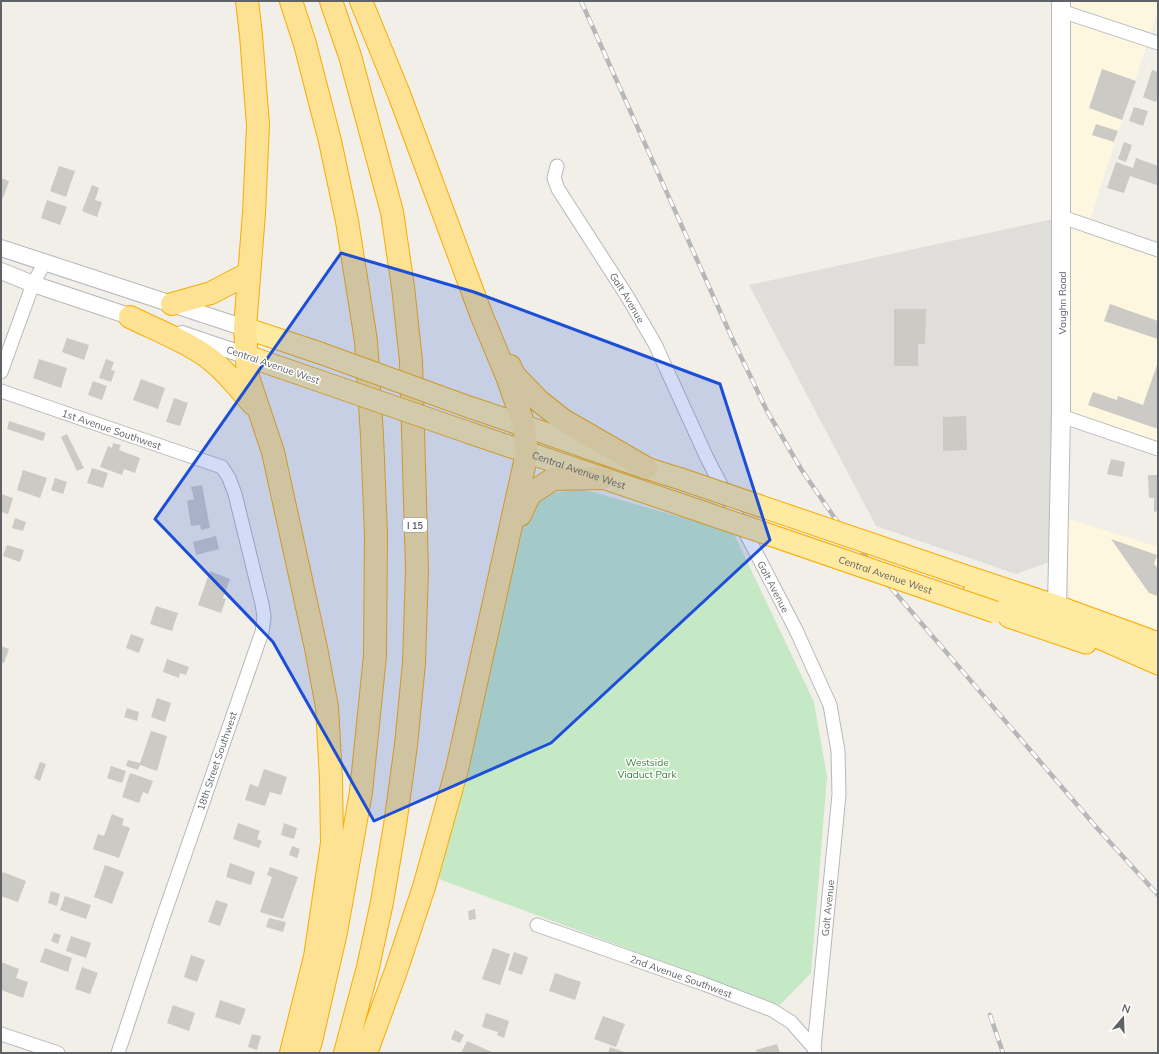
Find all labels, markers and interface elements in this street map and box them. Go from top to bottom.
street label: Galt Avenue [607,270,648,325]
street label: Vaughn Road [1056,271,1069,335]
street label: Central Avenue West [225,343,322,387]
street label: 1st Avenue Southwest [60,406,163,452]
street label: Central Avenue West [530,448,628,492]
road number: I 15 [403,518,427,532]
street label: Central Avenue West [837,552,934,597]
street label: Galt Avenue [755,558,792,615]
street label: 18th Street Southwest [194,709,240,812]
park label: Westside Viaduct Park [617,756,677,781]
street label: Galt Avenue [819,879,837,937]
street label: 2nd Avenue Southwest [628,952,735,1001]
north arrow [1103,998,1143,1038]
text: N [1120,1001,1132,1017]

